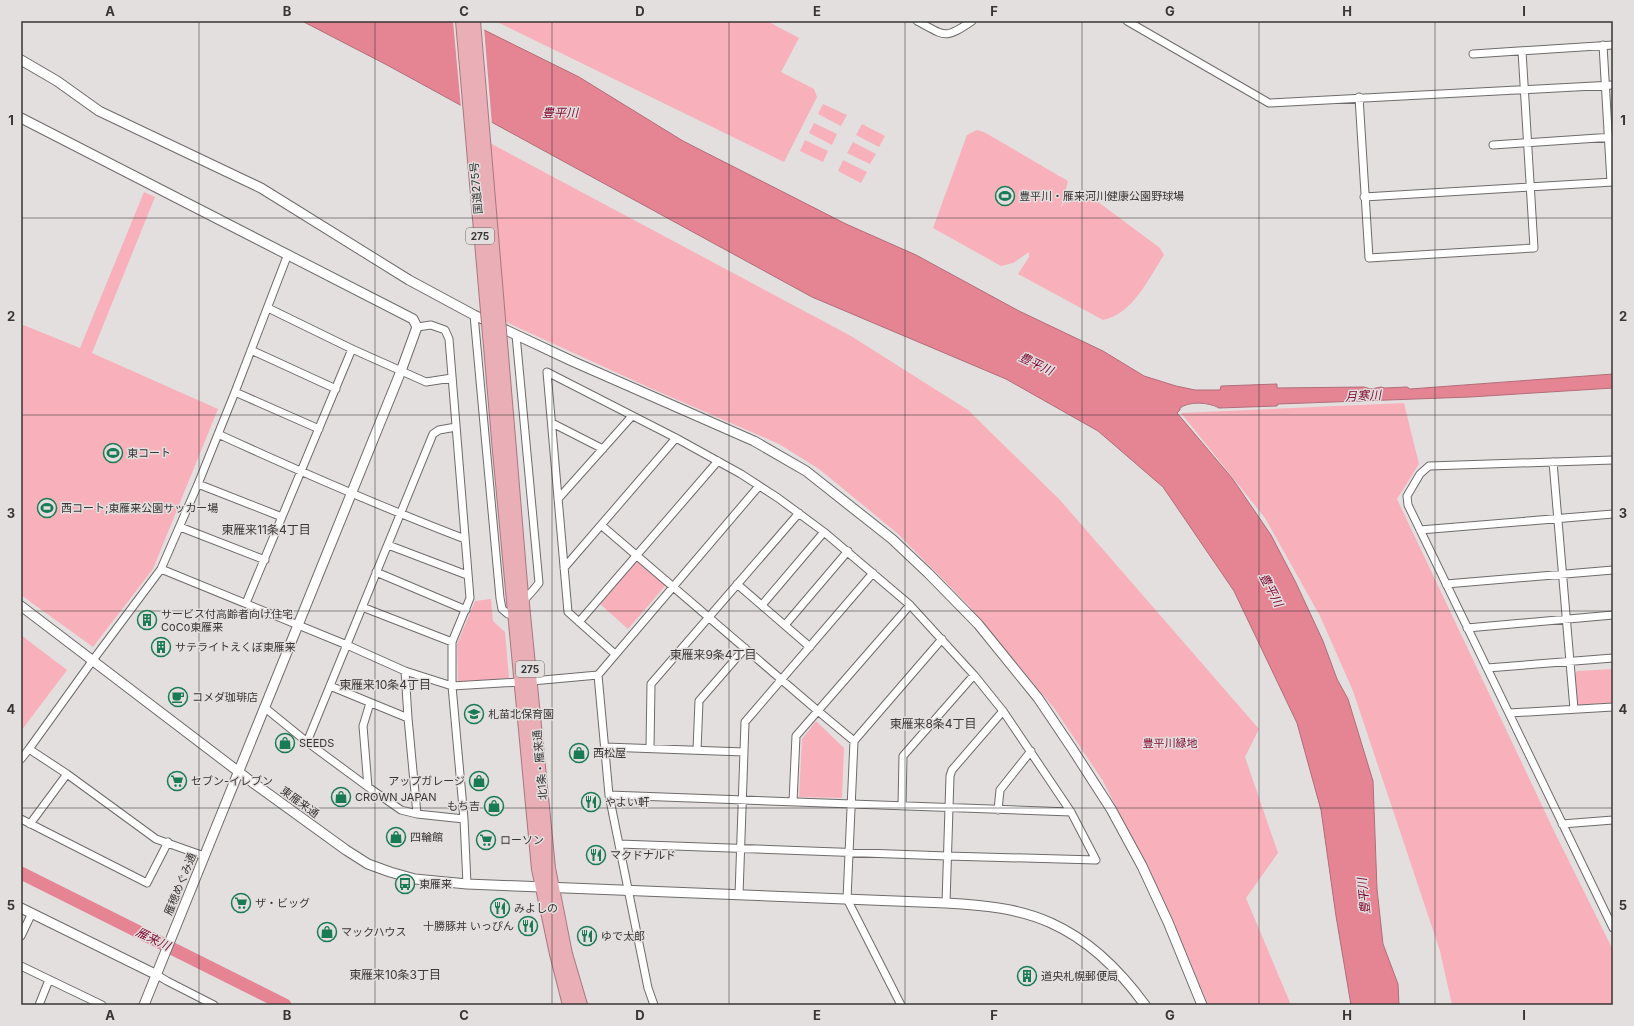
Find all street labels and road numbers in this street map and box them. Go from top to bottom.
street label: 国道275号 [467,161,485,215]
road number: 275 [466,228,494,244]
road number: 275 [516,661,544,677]
street label: 北1条・雁来通 [530,729,550,801]
street label: 東雁来通 [278,783,322,821]
street label: 雁穂めぐみ通 [161,851,199,917]

